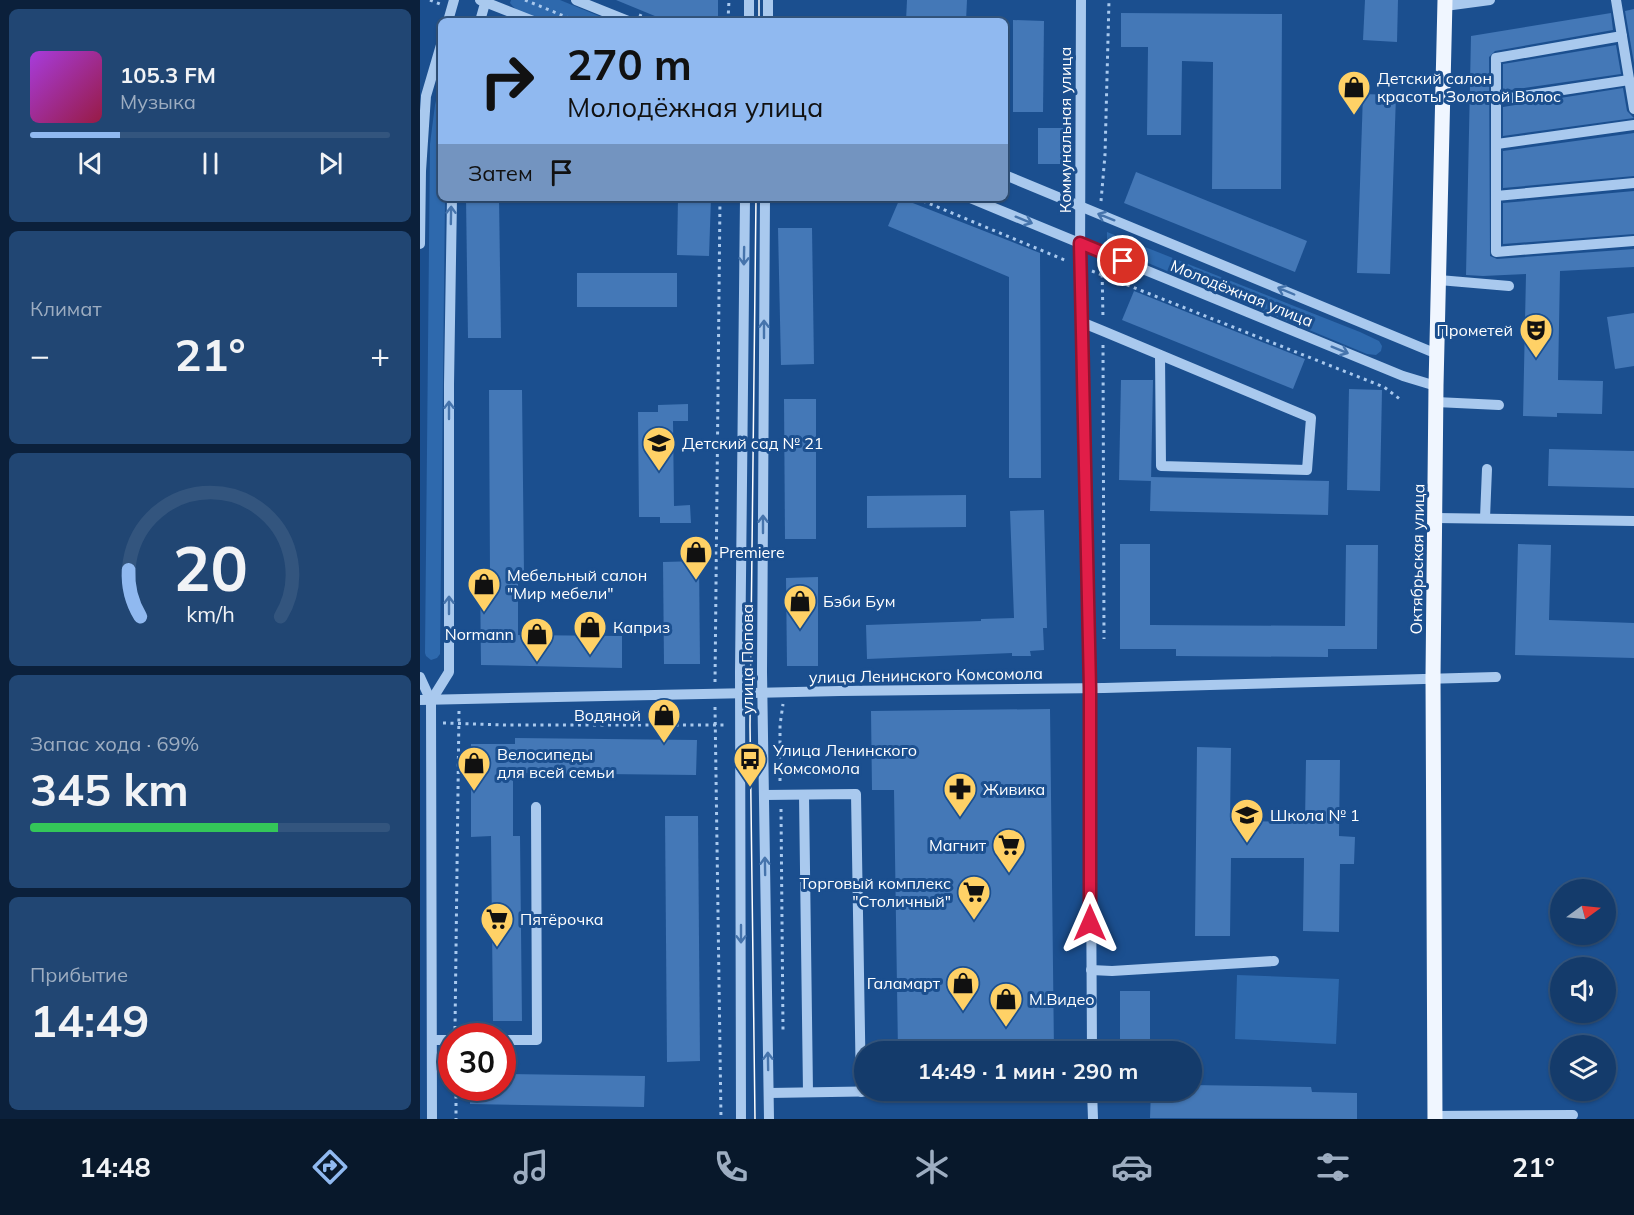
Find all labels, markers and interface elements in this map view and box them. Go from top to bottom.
text: 270 m [567,38,692,91]
icon: right [468,42,546,120]
street label: Коммунальная улица [1055,47,1075,213]
text: 105.3 FM [120,61,216,89]
place label: Детский салон красоты Золотой Волос [1377,68,1561,106]
shop icon: Детский салон красоты Золотой Волос [1336,69,1372,116]
text: Музыка [120,89,196,114]
text: Молодёжная улица [567,90,823,124]
icon: previous [74,147,107,180]
icon: pause [194,147,227,180]
icon: next [314,147,347,180]
icon: arrive [545,156,578,189]
text: Затем [468,159,533,187]
one-way arrow [446,206,457,226]
one-way arrow [1097,211,1116,222]
one-way arrow [1014,215,1033,226]
pin [1097,235,1148,286]
icon: arrive [1106,244,1139,277]
one-way arrow [738,246,750,266]
street label: Молодёжная улица [1168,255,1316,331]
one-way arrow [1277,285,1296,296]
text: Климат [30,296,102,321]
theatre icon: Прометей [1518,312,1554,359]
one-way arrow [758,319,770,339]
place label: Прометей [1436,320,1513,340]
text: 21° [174,326,246,382]
text: − [30,334,50,375]
text: + [370,334,390,375]
one-way arrow [1331,345,1349,356]
one-way arrow [443,401,455,421]
school or university icon: Детский сад № 21 [641,425,677,472]
place label: Детский сад № 21 [682,433,823,453]
street label: Октябрьская улица [1406,483,1428,635]
one-way arrow [757,514,769,534]
text: 20 [173,528,247,607]
shop icon: Premiere [678,534,714,581]
place label: Premiere [719,542,785,562]
place label: Мебельный салон "Мир мебели" [507,565,647,603]
shop icon: Мебельный салон "Мир мебели" [466,566,502,613]
shop icon: Бэби Бум [782,583,818,630]
place label: Бэби Бум [823,591,895,611]
one-way arrow [443,596,455,616]
text: km/h [186,600,234,627]
street label: улица Попова [737,604,757,714]
shop icon: Каприз [572,609,608,656]
shop icon: Normann [519,616,555,663]
place label: Каприз [613,617,670,637]
place label: Normann [445,624,514,644]
street label: улица Ленинского Комсомола [809,663,1043,687]
shop icon: Водяной [646,697,682,744]
place label: Водяной [574,705,641,725]
text: Запас хода · 69% [30,731,199,756]
place label: Улица Ленинского Комсомола [772,740,917,778]
bus stop icon: Улица Ленинского Комсомола [732,741,768,788]
place label: Велосипеды для всей семьи [497,744,615,782]
shop icon: Велосипеды для всей семьи [456,745,492,792]
text: 345 km [30,761,189,817]
pharmacy icon: Живика [942,771,978,818]
place label: Живика [983,779,1045,799]
school or university icon: Школа № 1 [1229,797,1265,844]
place label: Школа № 1 [1270,805,1360,825]
supermarket icon: Магнит [991,827,1027,874]
place label: Магнит [929,835,987,855]
one-way arrow [759,856,771,876]
place label: Торговый комплекс "Столичный" [799,873,951,911]
supermarket icon: Торговый комплекс "Столичный" [956,874,992,921]
north arrow [1550,879,1616,945]
map controls [1550,879,1616,1101]
position arrow [1058,891,1122,955]
supermarket icon: Пятёрочка [479,901,515,948]
place label: Пятёрочка [520,909,604,929]
one-way arrow [735,924,747,944]
button: sound [1550,957,1616,1023]
text: Прибытие [30,962,128,987]
shop icon: Галамарт [945,965,981,1012]
place label: Галамарт [867,973,941,993]
shop icon: М.Видео [988,981,1024,1028]
place label: М.Видео [1029,989,1095,1009]
text: 14:49 [30,992,149,1048]
speed limit sign: 30 [438,1023,516,1101]
button: layers [1550,1035,1616,1101]
one-way arrow [762,1051,774,1071]
text: 14:49 · 1 мин · 290 m [918,1057,1138,1085]
icon: directions [309,1146,351,1188]
icon: music [510,1146,552,1188]
icon: phone [710,1146,752,1188]
icon: climate [911,1146,953,1188]
icon: car [1111,1146,1153,1188]
icon: filters [1312,1146,1354,1188]
text: 14:48 [79,1150,151,1184]
text: 21° [1512,1150,1555,1184]

